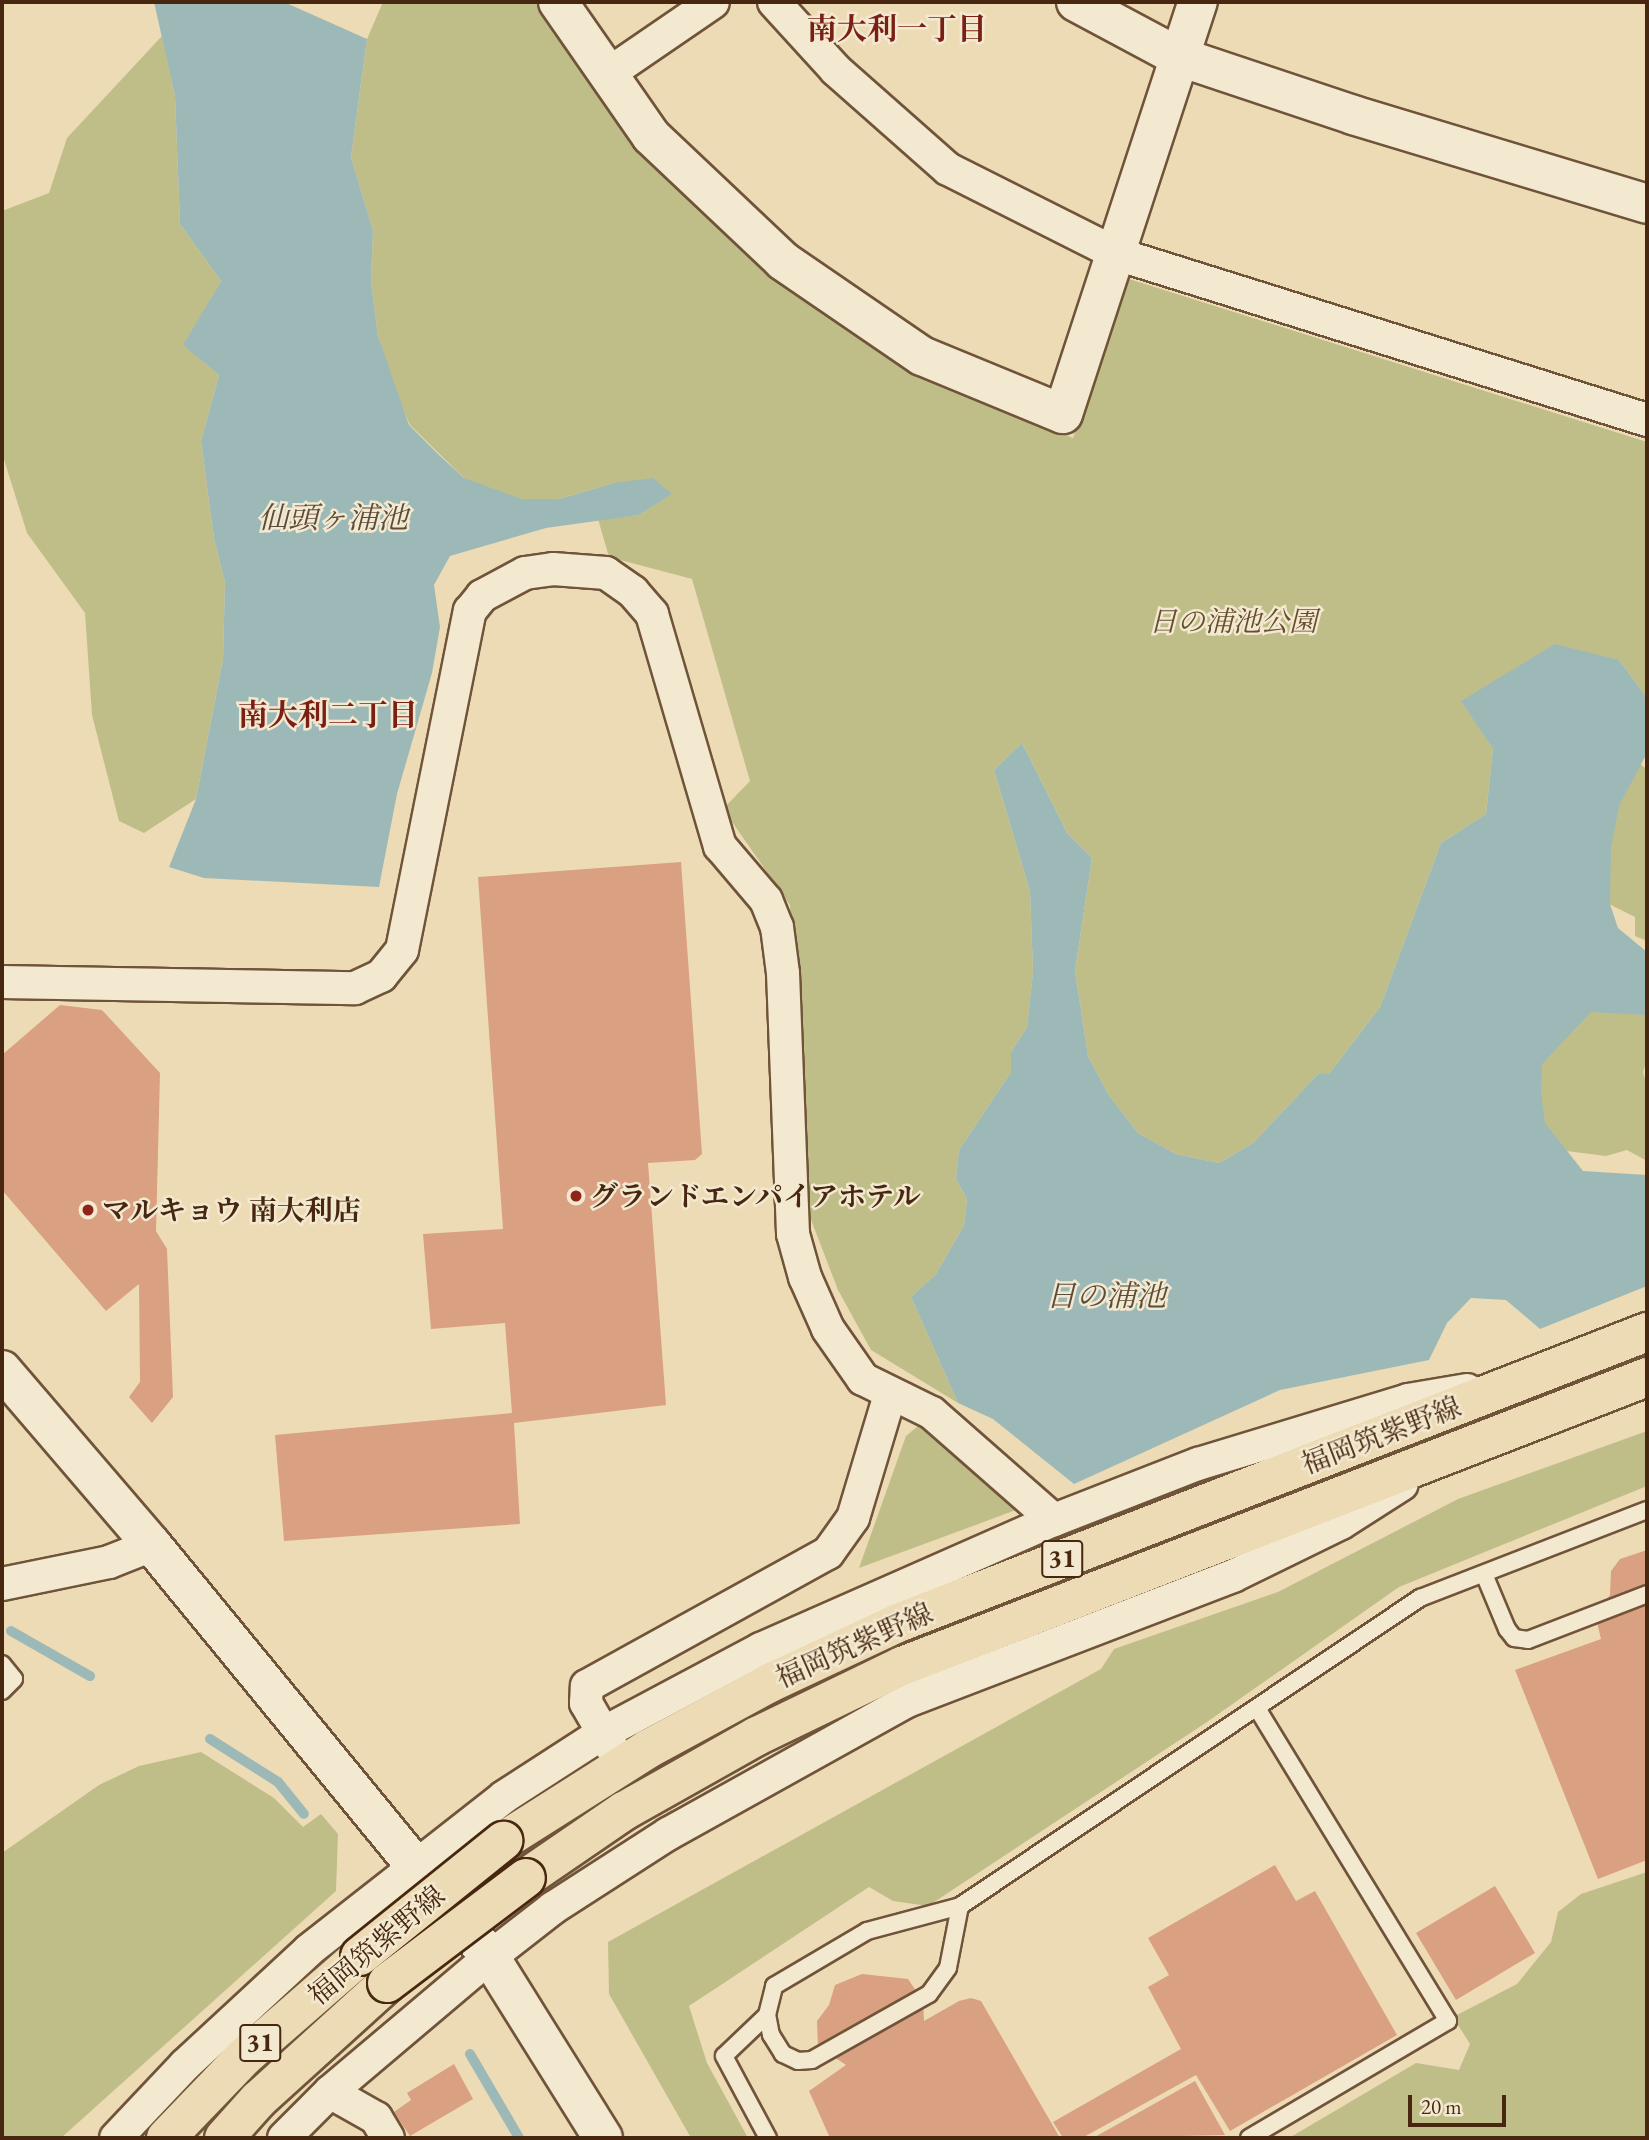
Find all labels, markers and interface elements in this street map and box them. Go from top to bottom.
district label: 南大利一丁目 [807,11,987,47]
water label: 仙頭ヶ浦池 [258,500,408,536]
park label: 日の浦池公園 [1149,604,1317,638]
district label: 南大利二丁目 [238,697,418,733]
place label: グランドエンパイアホテル [590,1179,926,1213]
marker: グランドエンパイアホテル [568,1188,584,1204]
place label: マルキョウ 南大利店 [102,1193,361,1227]
marker: マルキョウ 南大利店 [80,1202,96,1218]
water label: 日の浦池 [1046,1278,1166,1314]
street label: 福岡筑紫野線 [1297,1389,1465,1481]
road number: 31 [1041,1536,1083,1582]
street label: 福岡筑紫野線 [770,1595,938,1695]
street label: 福岡筑紫野線 [301,1878,451,2012]
road number: 31 [239,2020,281,2066]
scale bar [1411,2080,1509,2124]
text: 20 m [1421,2093,1462,2120]

